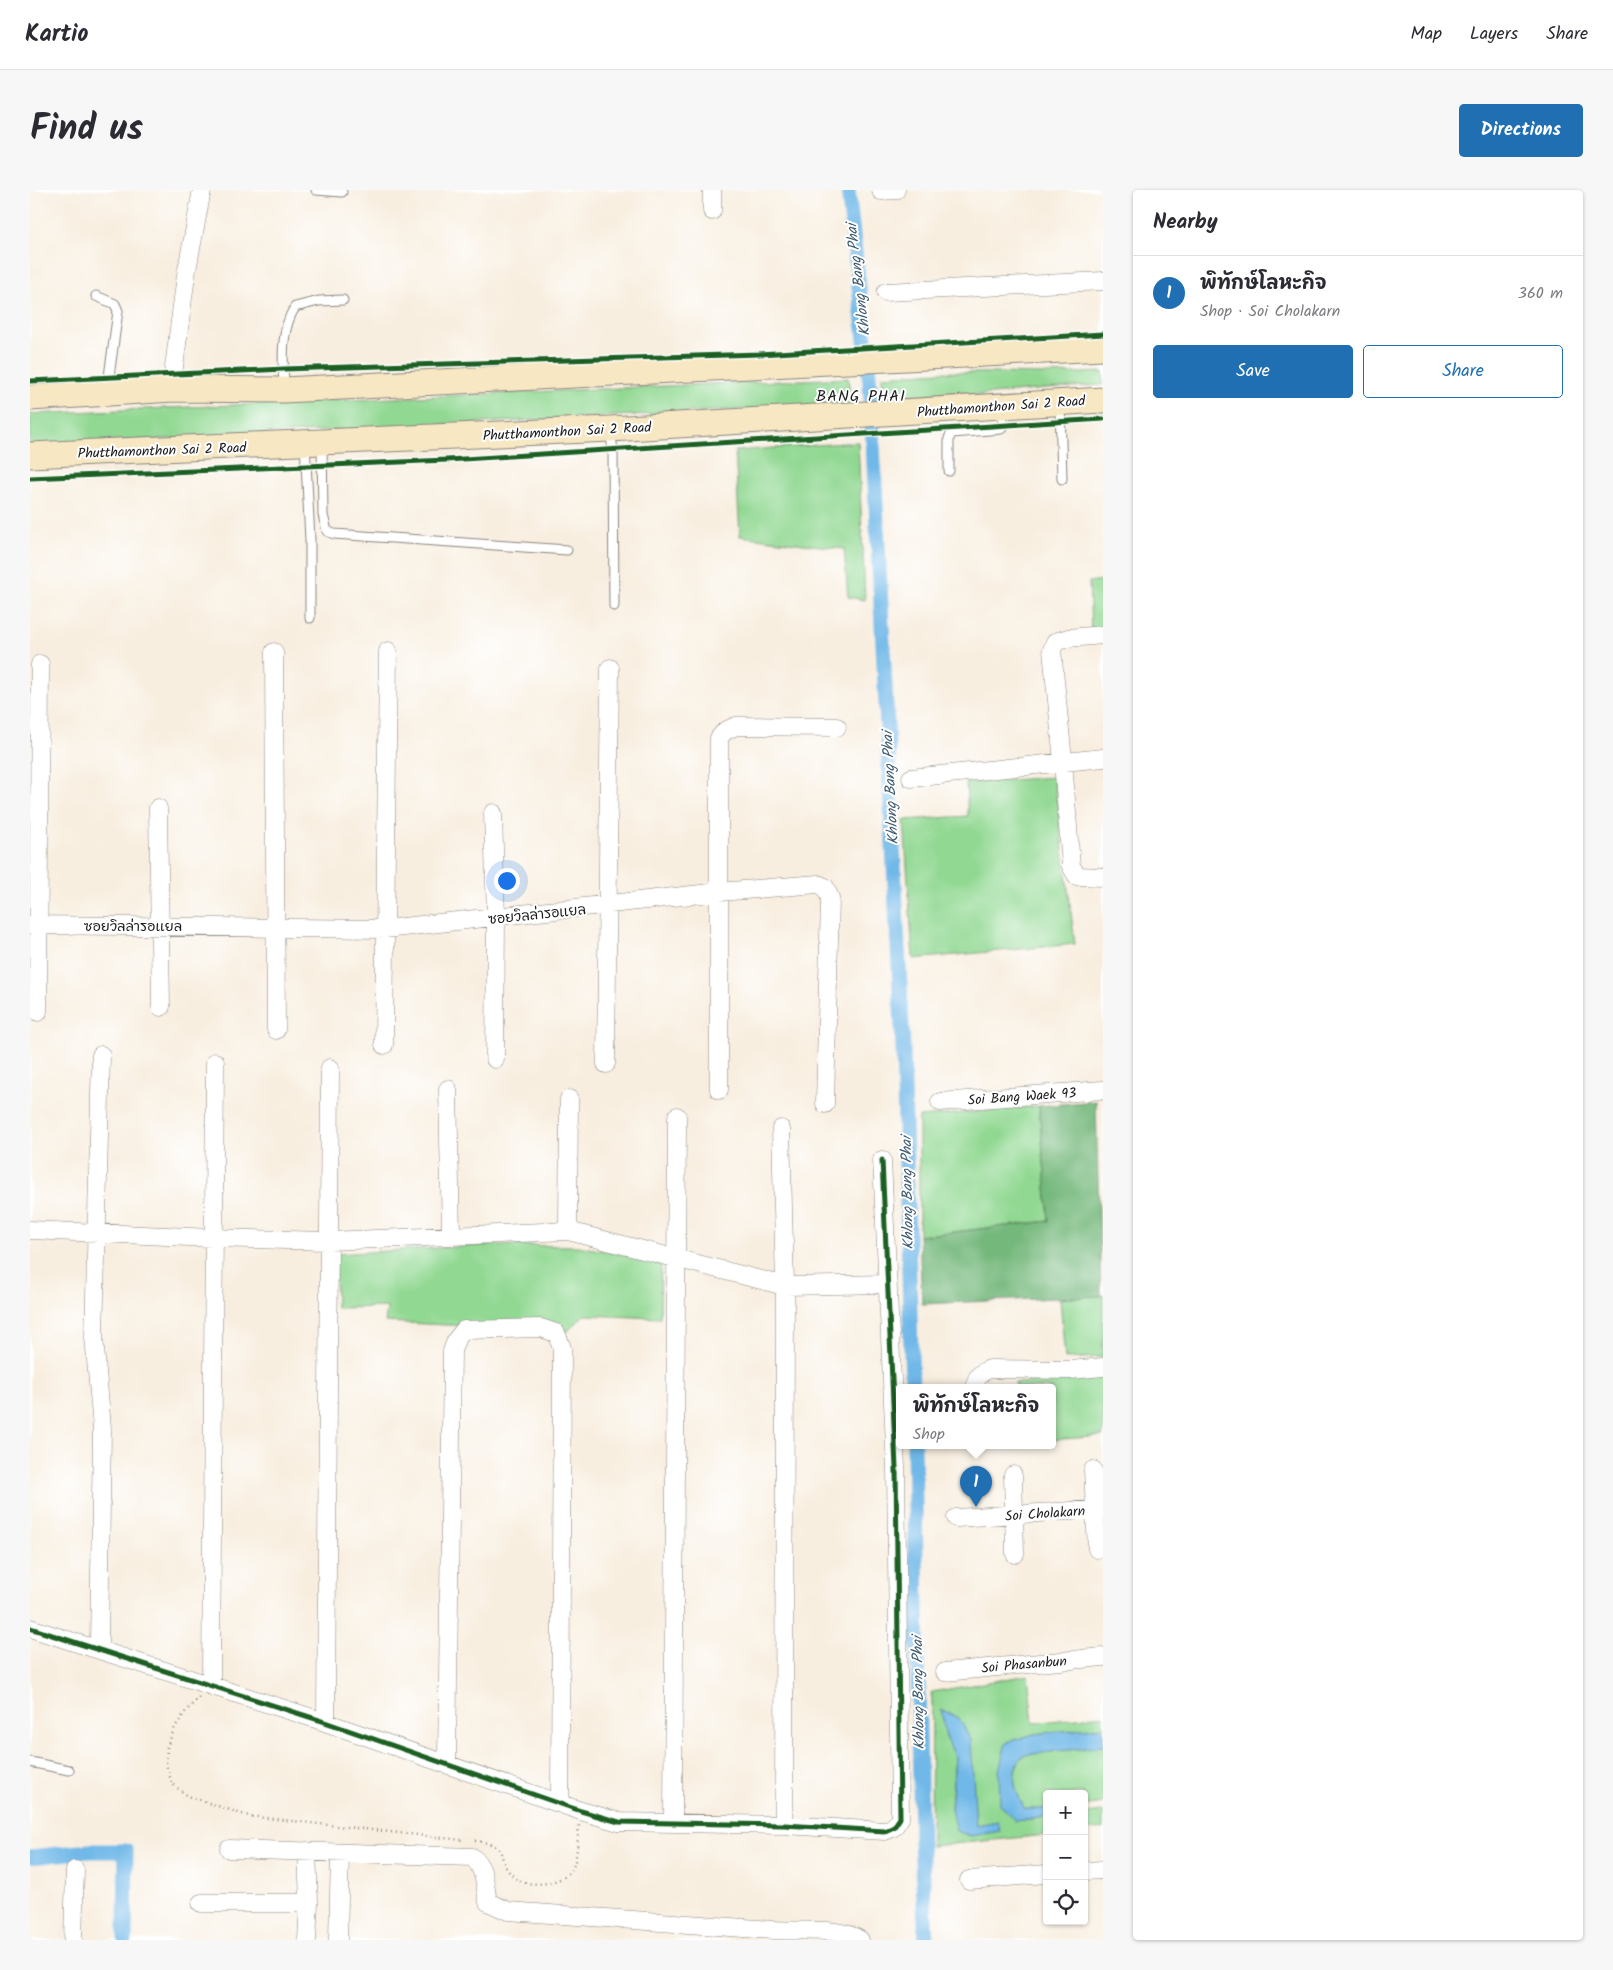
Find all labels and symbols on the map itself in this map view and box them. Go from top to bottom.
water label: Khlong Bang Phai [840,219,878,337]
district label: BANG PHAI [816,384,906,409]
street label: Phutthamonthon Sai 2 Road [916,390,1087,424]
street label: Phutthamonthon Sai 2 Road [482,417,653,447]
street label: Phutthamonthon Sai 2 Road [77,437,248,465]
water label: Khlong Bang Phai [876,727,906,845]
your location [494,868,520,894]
street label: ซอยวิลล่ารอแยล [487,899,587,931]
street label: ซอยวิลล่ารอแยล [84,916,182,938]
street label: Soi Bang Waek 93 [967,1082,1077,1112]
water label: Khlong Bang Phai [895,1133,921,1250]
pin: 1 [960,1466,992,1507]
street label: Soi Cholakarn [1004,1500,1086,1528]
water label: Khlong Bang Phai [906,1633,932,1750]
street label: Soi Phasanbun [980,1650,1068,1680]

